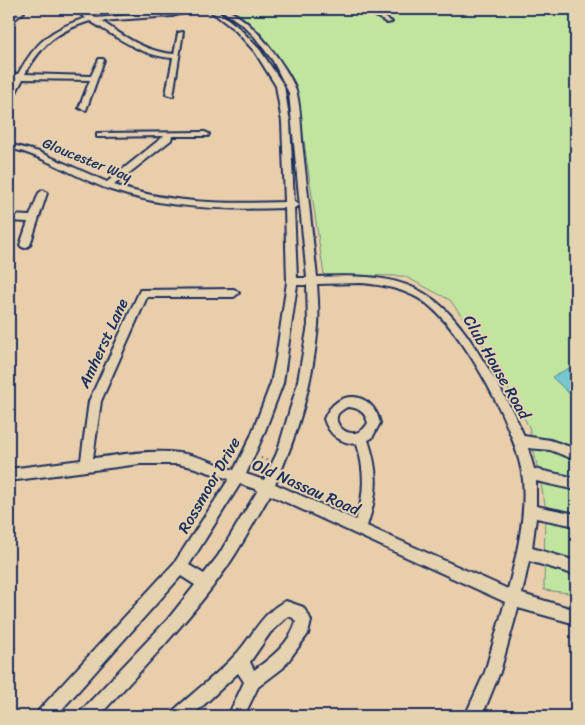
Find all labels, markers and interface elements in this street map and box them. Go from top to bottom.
street label: Gloucester Way [39,131,136,190]
street label: Amherst Lane [69,293,137,394]
street label: Club House Road [455,309,540,426]
street label: Rossmoor Drive [169,431,249,539]
street label: Old Nassau Road [247,450,366,524]

